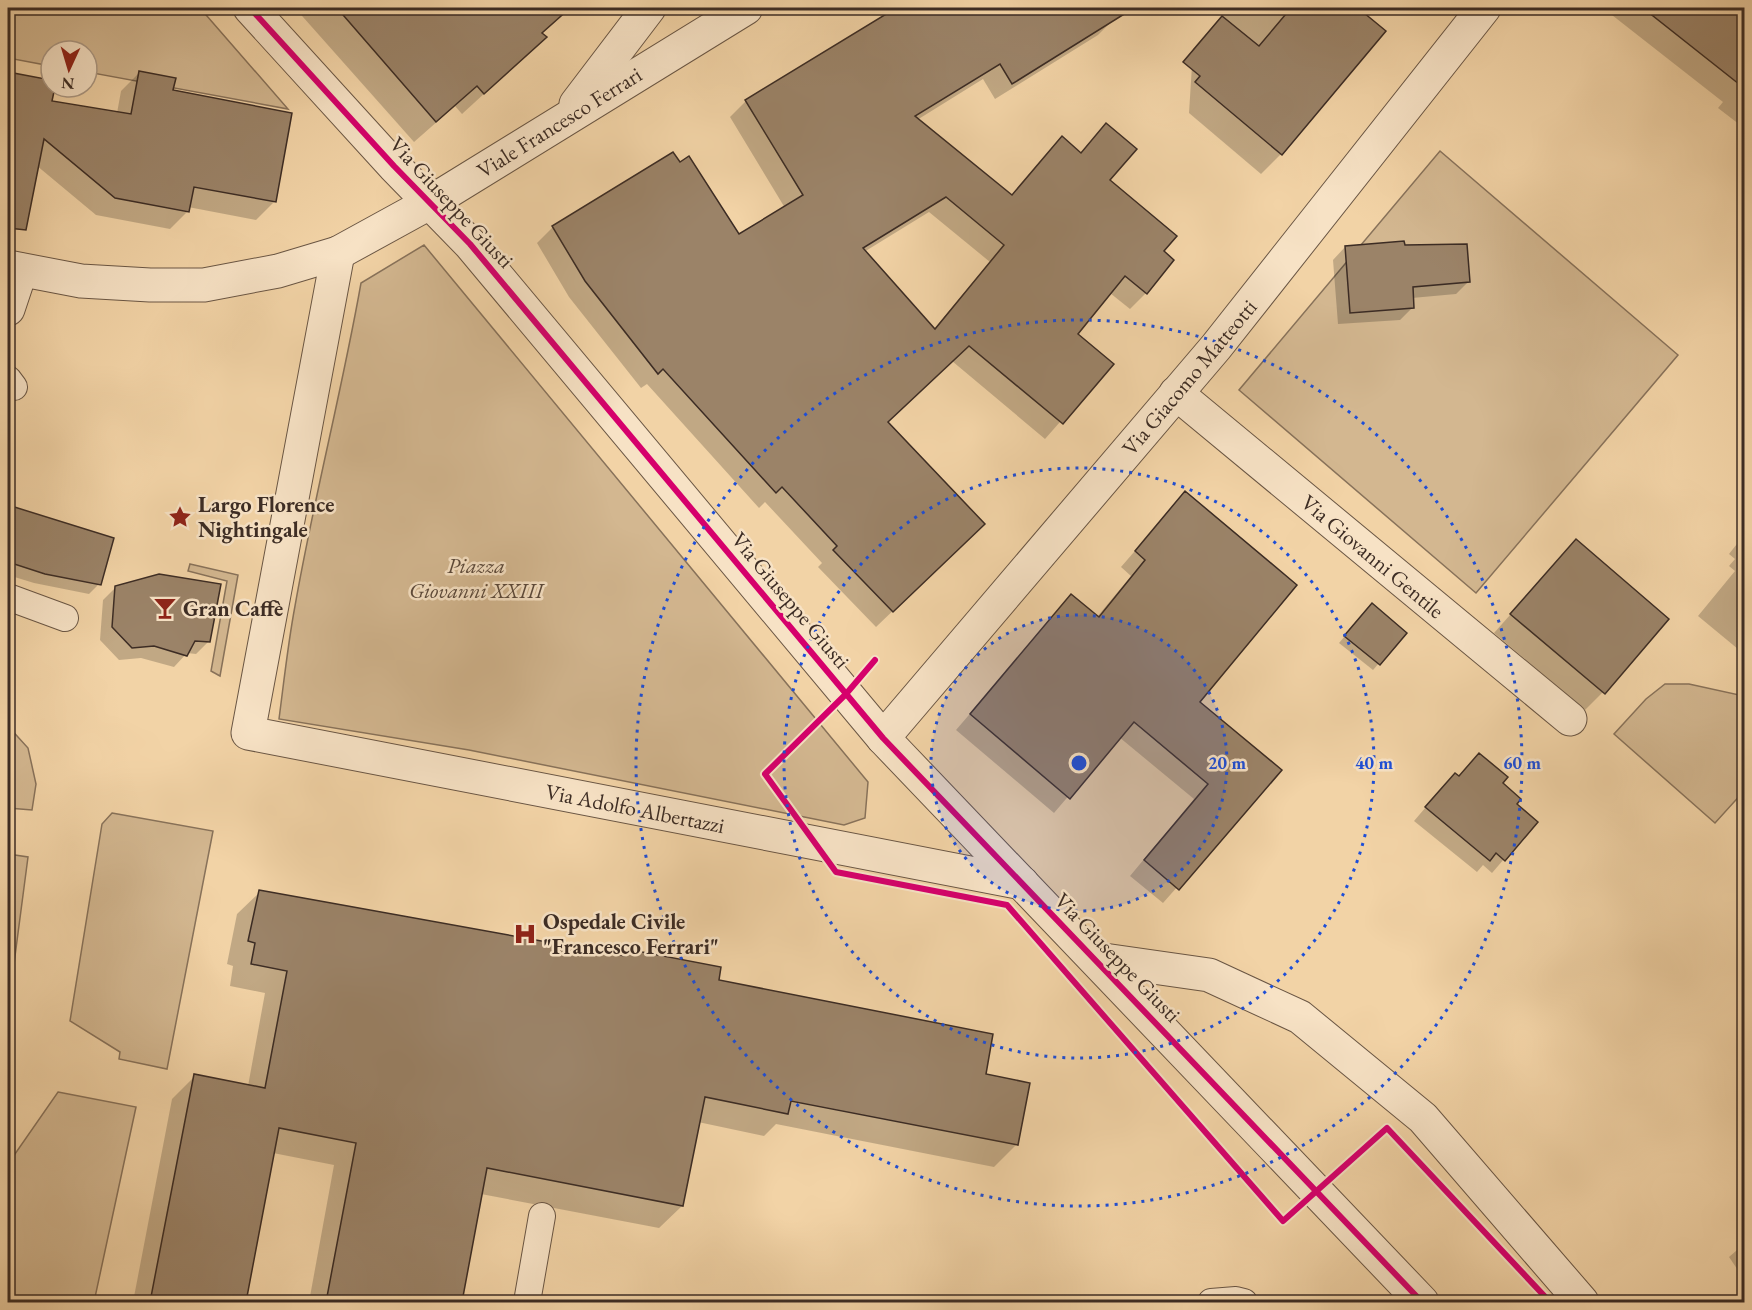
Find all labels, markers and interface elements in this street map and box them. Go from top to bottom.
north arrow [39,39,99,99]
street label: Viale Francesco Ferrari [471,60,647,185]
text: N [61,73,75,94]
street label: Via Giuseppe Giusti [383,130,520,274]
street label: Via Giacomo Matteotti [1115,293,1263,461]
street label: Via Giovanni Gentile [1295,488,1451,625]
place label: Largo Florence Nightingale [198,490,334,544]
place icon: Largo Florence Nightingale [167,504,193,530]
street label: Via Giuseppe Giusti [725,526,856,675]
park label: Piazza Giovanni XXIII [409,551,545,605]
place label: Gran Caffè [183,594,283,623]
bar icon: Gran Caffè [152,595,178,621]
text: 20 m [1208,751,1246,774]
text: 40 m [1355,751,1393,774]
text: 60 m [1503,751,1541,774]
centre of rings [1069,753,1089,773]
street label: Via Adolfo Albertazzi [543,777,727,840]
street label: Via Giuseppe Giusti [1048,886,1187,1029]
place label: Ospedale Civile "Francesco Ferrari" [543,907,719,961]
hospital icon: Ospedale Civile "Francesco Ferrari" [512,921,538,947]

